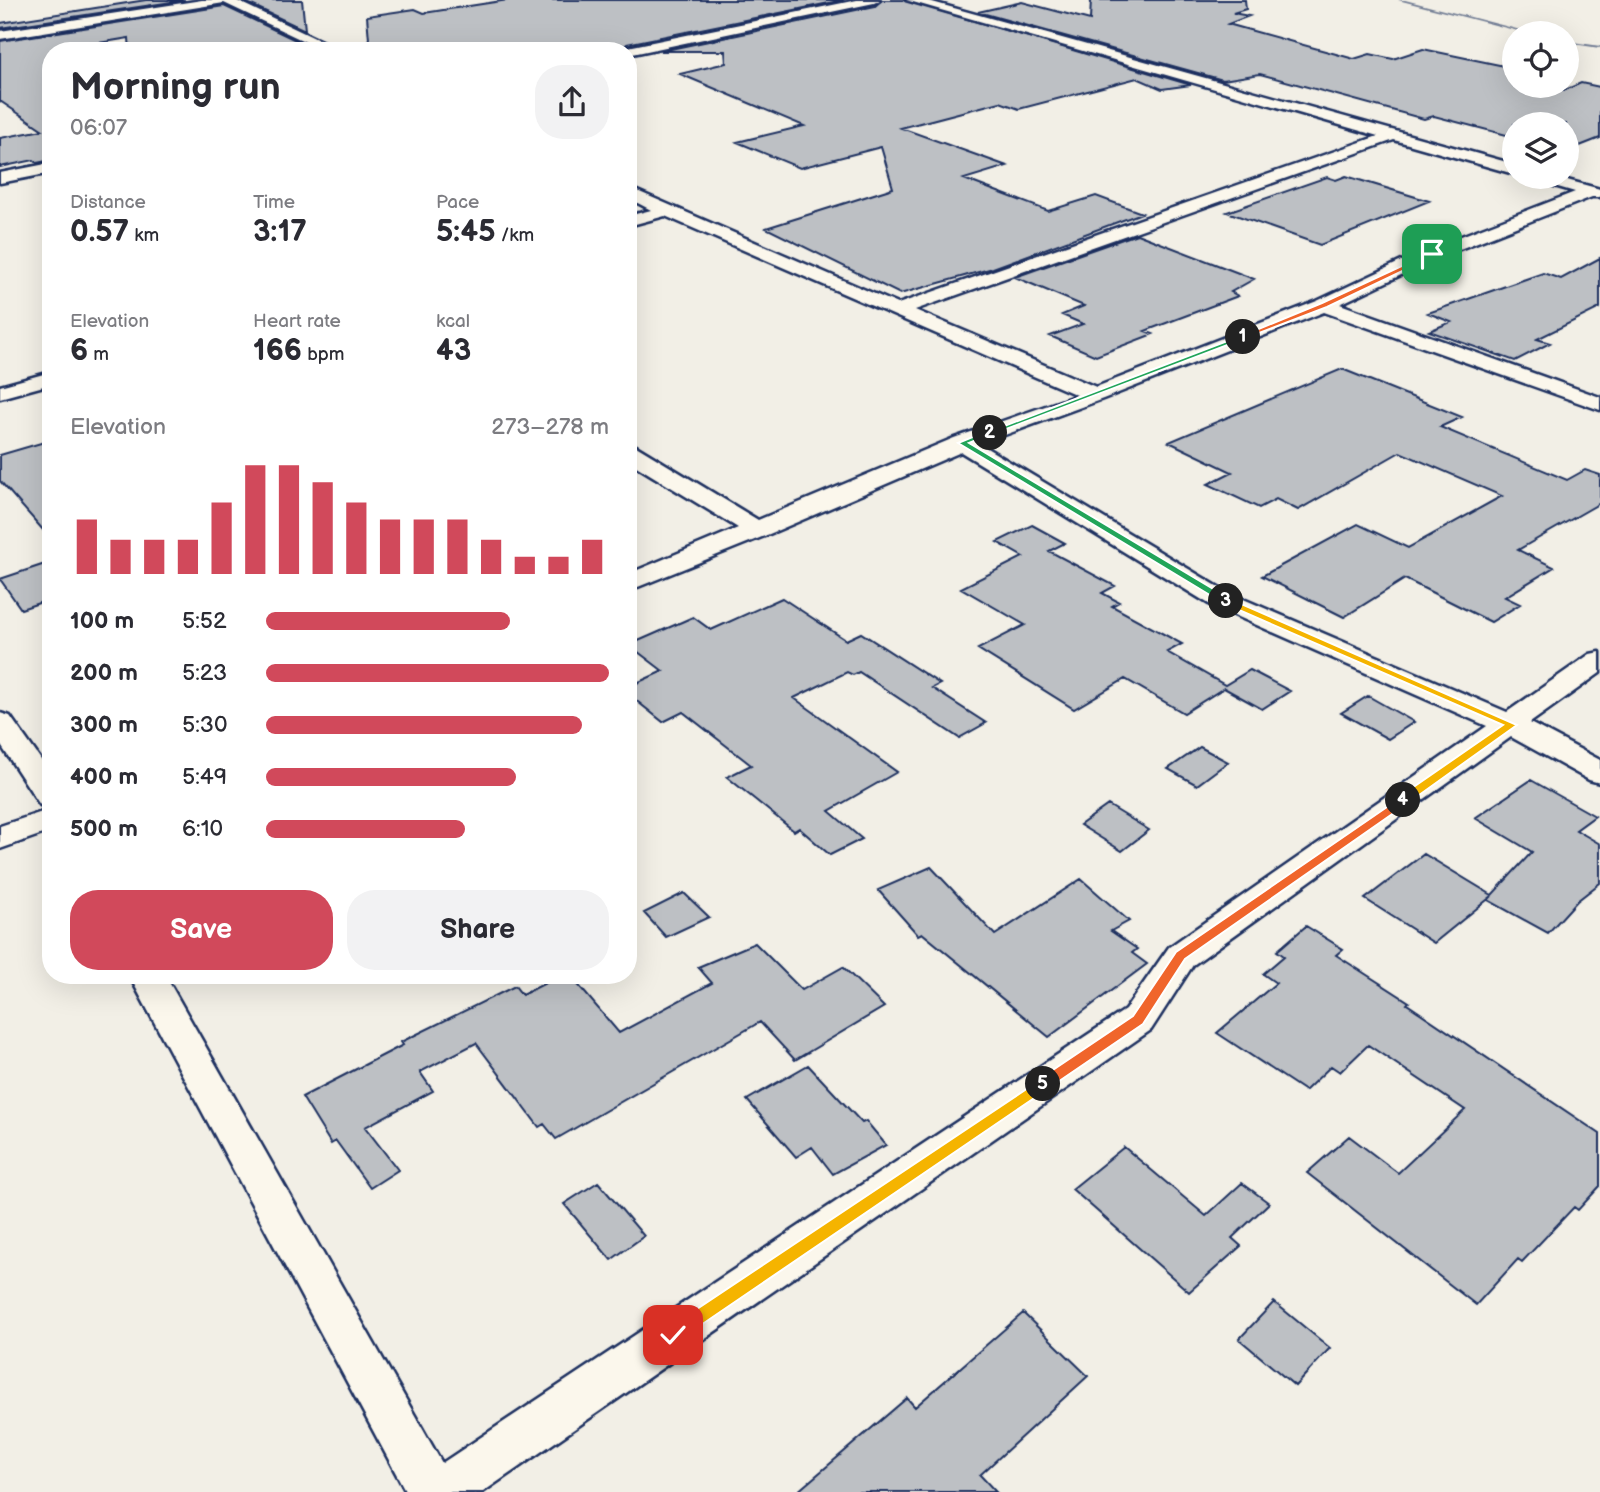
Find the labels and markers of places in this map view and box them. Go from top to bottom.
pin [1402,224,1462,284]
pin: 1 [1226,320,1260,354]
pin: 2 [972,416,1007,450]
pin: 3 [1208,584,1244,618]
pin: 4 [1386,782,1420,818]
pin: 5 [1026,1066,1060,1102]
pin [643,1305,703,1365]

